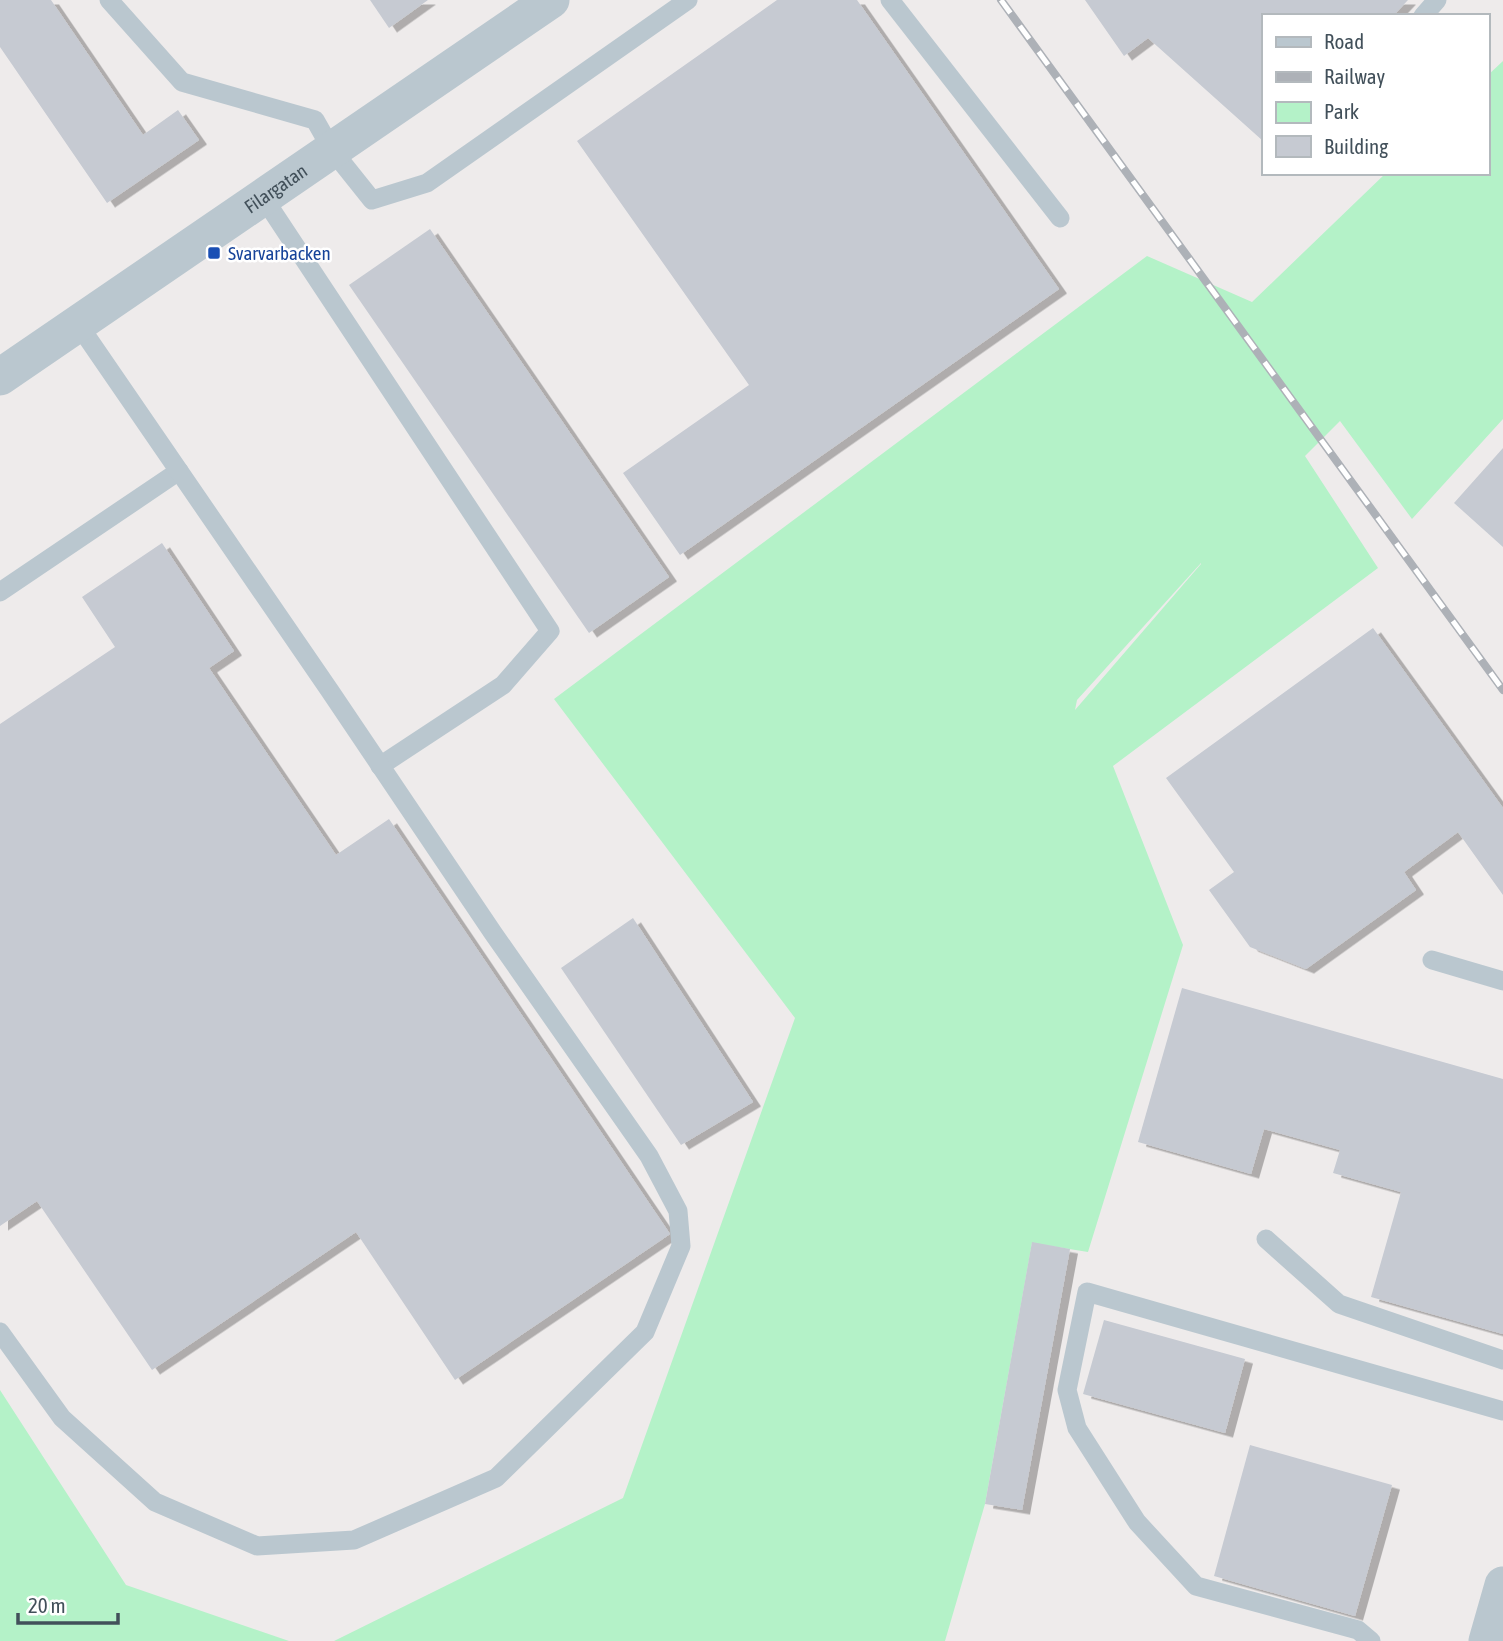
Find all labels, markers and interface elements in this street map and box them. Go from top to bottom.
legend [1262,14,1489,175]
text: Road [1324,29,1364,53]
text: Railway [1324,64,1386,88]
text: Park [1324,99,1359,123]
text: Building [1324,134,1388,158]
street label: Filargatan [240,159,311,218]
place label: Svarvarbacken [228,242,331,264]
marker: Svarvarbacken [206,245,222,261]
scale bar [18,1582,117,1626]
text: 20 m [28,1593,66,1617]

